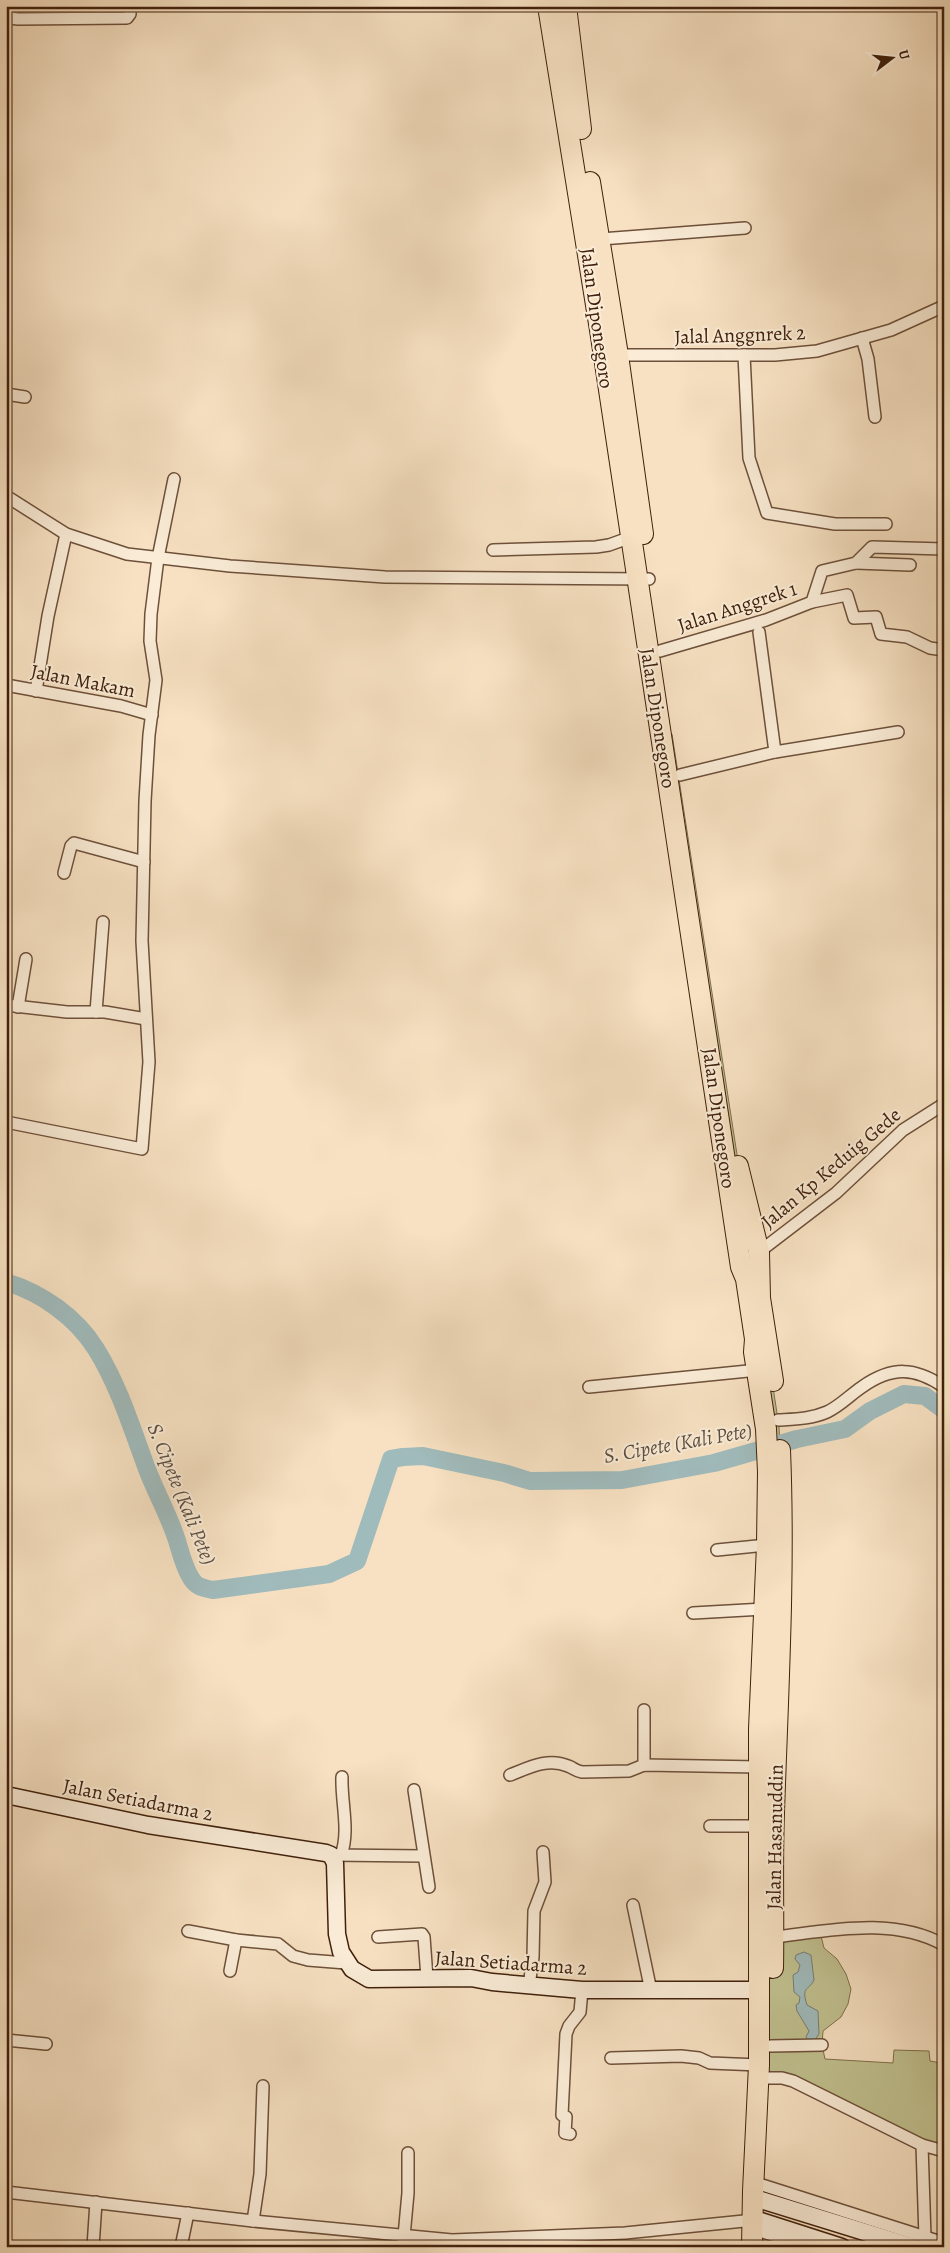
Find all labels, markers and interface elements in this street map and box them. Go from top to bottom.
north arrow [868,32,918,82]
text: U [894,48,914,62]
street label: Jalan Diponegoro [574,246,620,390]
street label: Jalal Anggnrek 2 [674,319,807,351]
street label: Jalan Anggrek 1 [674,575,800,639]
street label: Jalan Diponegoro [634,646,682,790]
street label: Jalan Makam [28,658,138,704]
street label: Jalan Diponegoro [696,1046,742,1190]
street label: Jalan Kp Keduig Gede [755,1101,907,1235]
water label: S. Cipete (Kali Pete) [601,1416,755,1470]
water label: S. Cipete (Kali Pete) [141,1419,223,1569]
street label: Jalan Hasanuddin [760,1764,790,1910]
street label: Jalan Setiadarma 2 [61,1772,216,1828]
street label: Jalan Setiadarma 2 [434,1944,588,1982]

